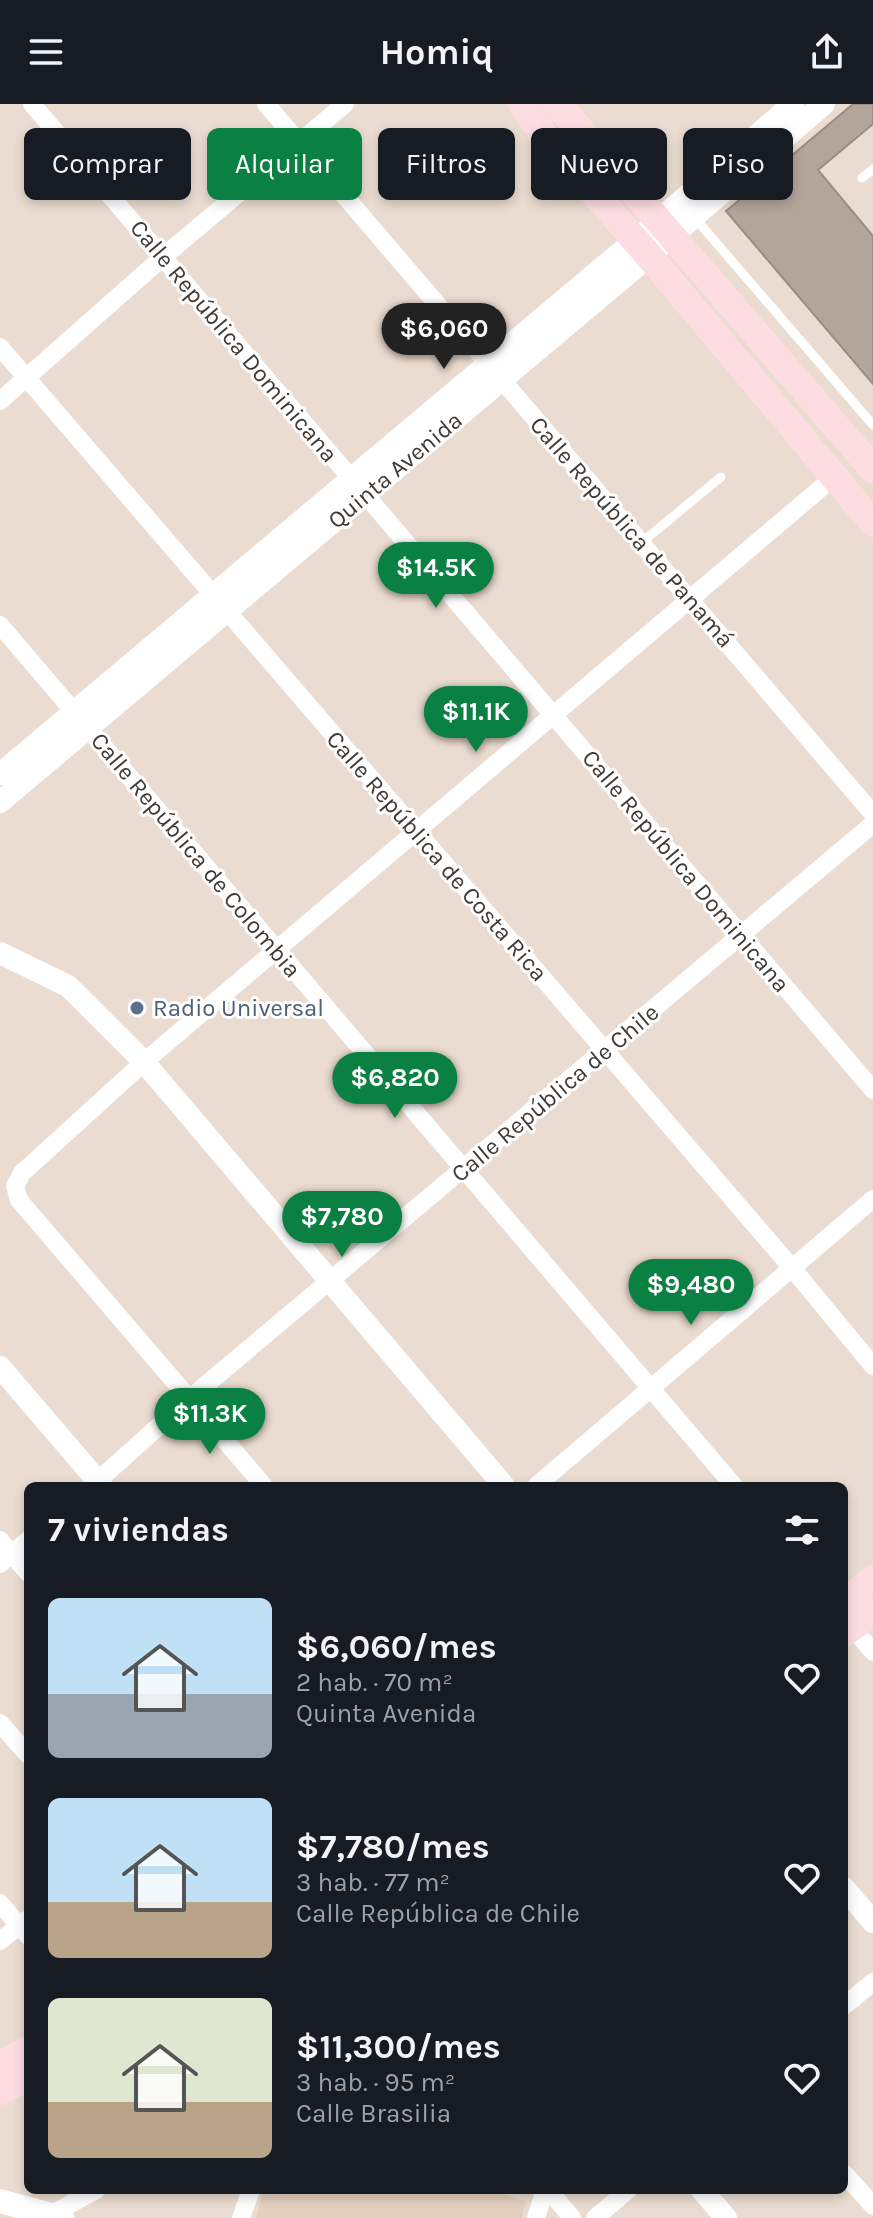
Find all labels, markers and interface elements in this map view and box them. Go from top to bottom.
icon: menu [24,30,68,74]
icon: share [805,30,849,74]
text: Homiq [380,31,493,73]
chip: Comprar [24,128,191,200]
chip: Alquilar [207,128,362,200]
chip: Filtros [378,128,515,200]
chip: Nuevo [531,128,667,200]
chip: Piso [683,128,793,200]
street label: Calle República Dominicana [124,214,344,468]
pin: $6,060 [379,303,509,371]
text: $6,060 [400,313,488,344]
street label: Quinta Avenida [322,406,468,534]
street label: Calle República de Panamá [524,411,740,653]
pin: $14.5K [371,542,501,610]
text: $14.5K [396,552,476,583]
pin: $11.1K [411,686,541,754]
text: $11.1K [442,696,510,727]
street label: Calle República de Costa Rica [321,725,553,987]
street label: Calle República de Colombia [85,727,307,983]
street label: Calle República Dominicana [576,744,796,998]
place label: Radio Universal [153,994,324,1022]
street label: Calle República de Chile [446,998,664,1188]
marker: Radio Universal [128,999,146,1017]
pin: $6,820 [330,1052,460,1120]
text: $6,820 [350,1062,440,1093]
pin: $7,780 [277,1191,407,1259]
text: $7,780 [300,1201,384,1232]
pin: $9,480 [626,1259,756,1327]
text: $9,480 [646,1269,736,1300]
pin: $11.3K [145,1388,275,1456]
text: $11.3K [172,1398,248,1429]
icon: filters [780,1508,824,1552]
text: 7 viviendas [48,1510,229,1550]
text: $6,060/mes [296,1627,497,1667]
icon: home [112,1630,208,1726]
icon: heart [780,1656,824,1700]
text: 2 hab. · 70 m² [296,1667,453,1698]
text: Quinta Avenida [296,1698,476,1729]
text: $7,780/mes [296,1827,490,1867]
icon: home [112,1830,208,1926]
icon: heart [780,1856,824,1900]
text: 3 hab. · 77 m² [296,1867,450,1898]
text: Calle República de Chile [296,1898,580,1929]
text: $11,300/mes [296,2027,501,2067]
icon: home [112,2030,208,2126]
icon: heart [780,2056,824,2100]
text: 3 hab. · 95 m² [296,2067,455,2098]
text: Calle Brasilia [296,2098,451,2129]

